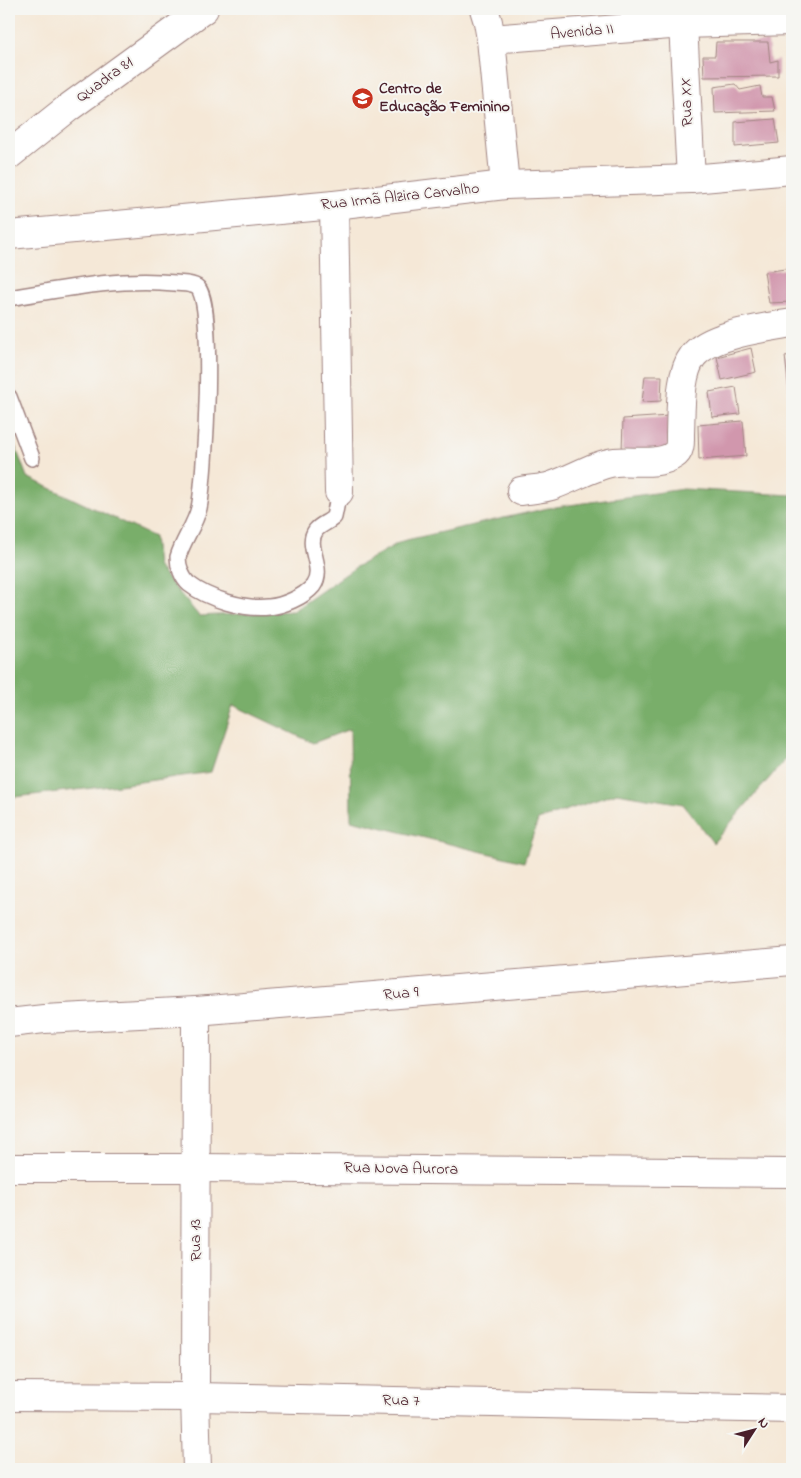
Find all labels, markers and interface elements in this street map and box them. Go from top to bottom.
street label: Avenida II [549,17,615,47]
street label: Quadra 81 [71,51,139,109]
place label: Centro de Educação Feminino [379,77,510,119]
street label: Rua XX [674,77,700,127]
school or university icon: Centro de Educação Feminino [351,86,375,110]
street label: Rua Irmã Alzira Carvalho [319,177,481,217]
street label: Rua 9 [382,980,420,1007]
street label: Rua Nova Aurora [344,1156,458,1182]
street label: Rua 13 [184,1219,208,1261]
street label: Rua 7 [382,1389,420,1413]
north arrow [728,1406,778,1456]
text: N [752,1413,775,1433]

